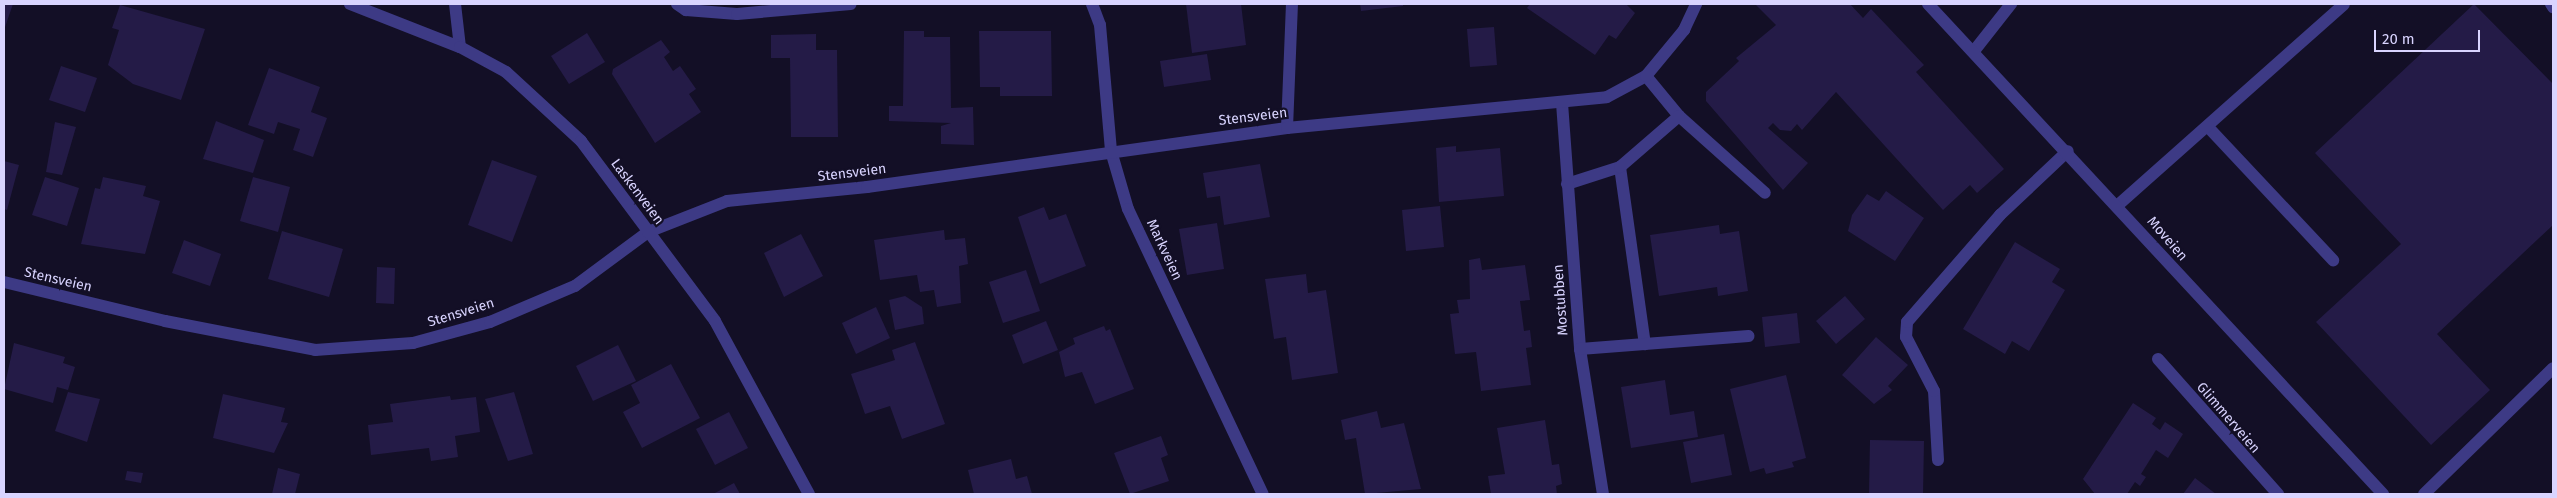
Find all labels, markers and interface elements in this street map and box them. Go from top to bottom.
scale bar [2377,20,2483,52]
text: 20 m [2382,30,2415,48]
street label: Stensveien [1218,104,1288,130]
street label: Laskenveien [607,156,667,228]
street label: Stensveien [817,160,887,186]
street label: Moveien [2143,213,2191,265]
street label: Markveien [1143,217,1185,283]
street label: Stensveien [23,264,93,296]
street label: Mostubben [1550,264,1572,336]
street label: Stensveien [426,295,496,331]
street label: Glimmerveien [2193,379,2263,457]

